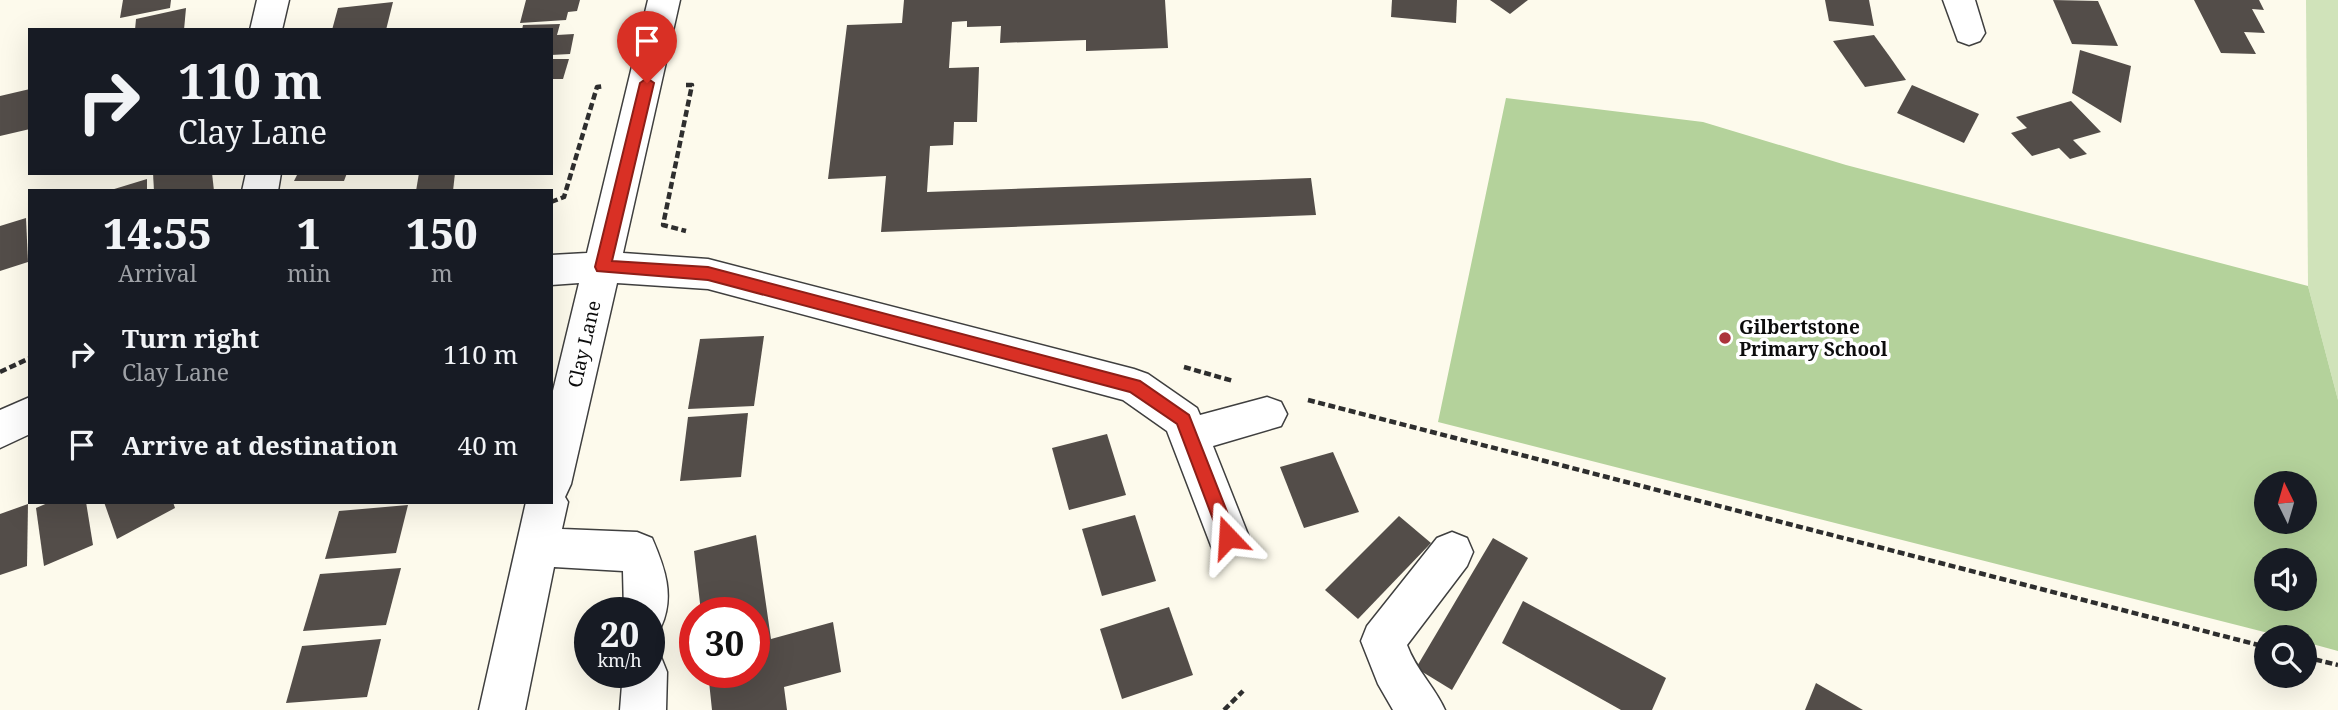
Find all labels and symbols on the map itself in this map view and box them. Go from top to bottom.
pin [617,11,677,83]
street label: Clay Lane [561,298,607,390]
place label: Gilbertstone Primary School [1739,314,1888,362]
marker: Gilbertstone Primary School [1717,330,1733,346]
north arrow [2254,471,2317,534]
position arrow [1191,500,1265,574]
speed limit sign: 30 [679,597,770,688]

